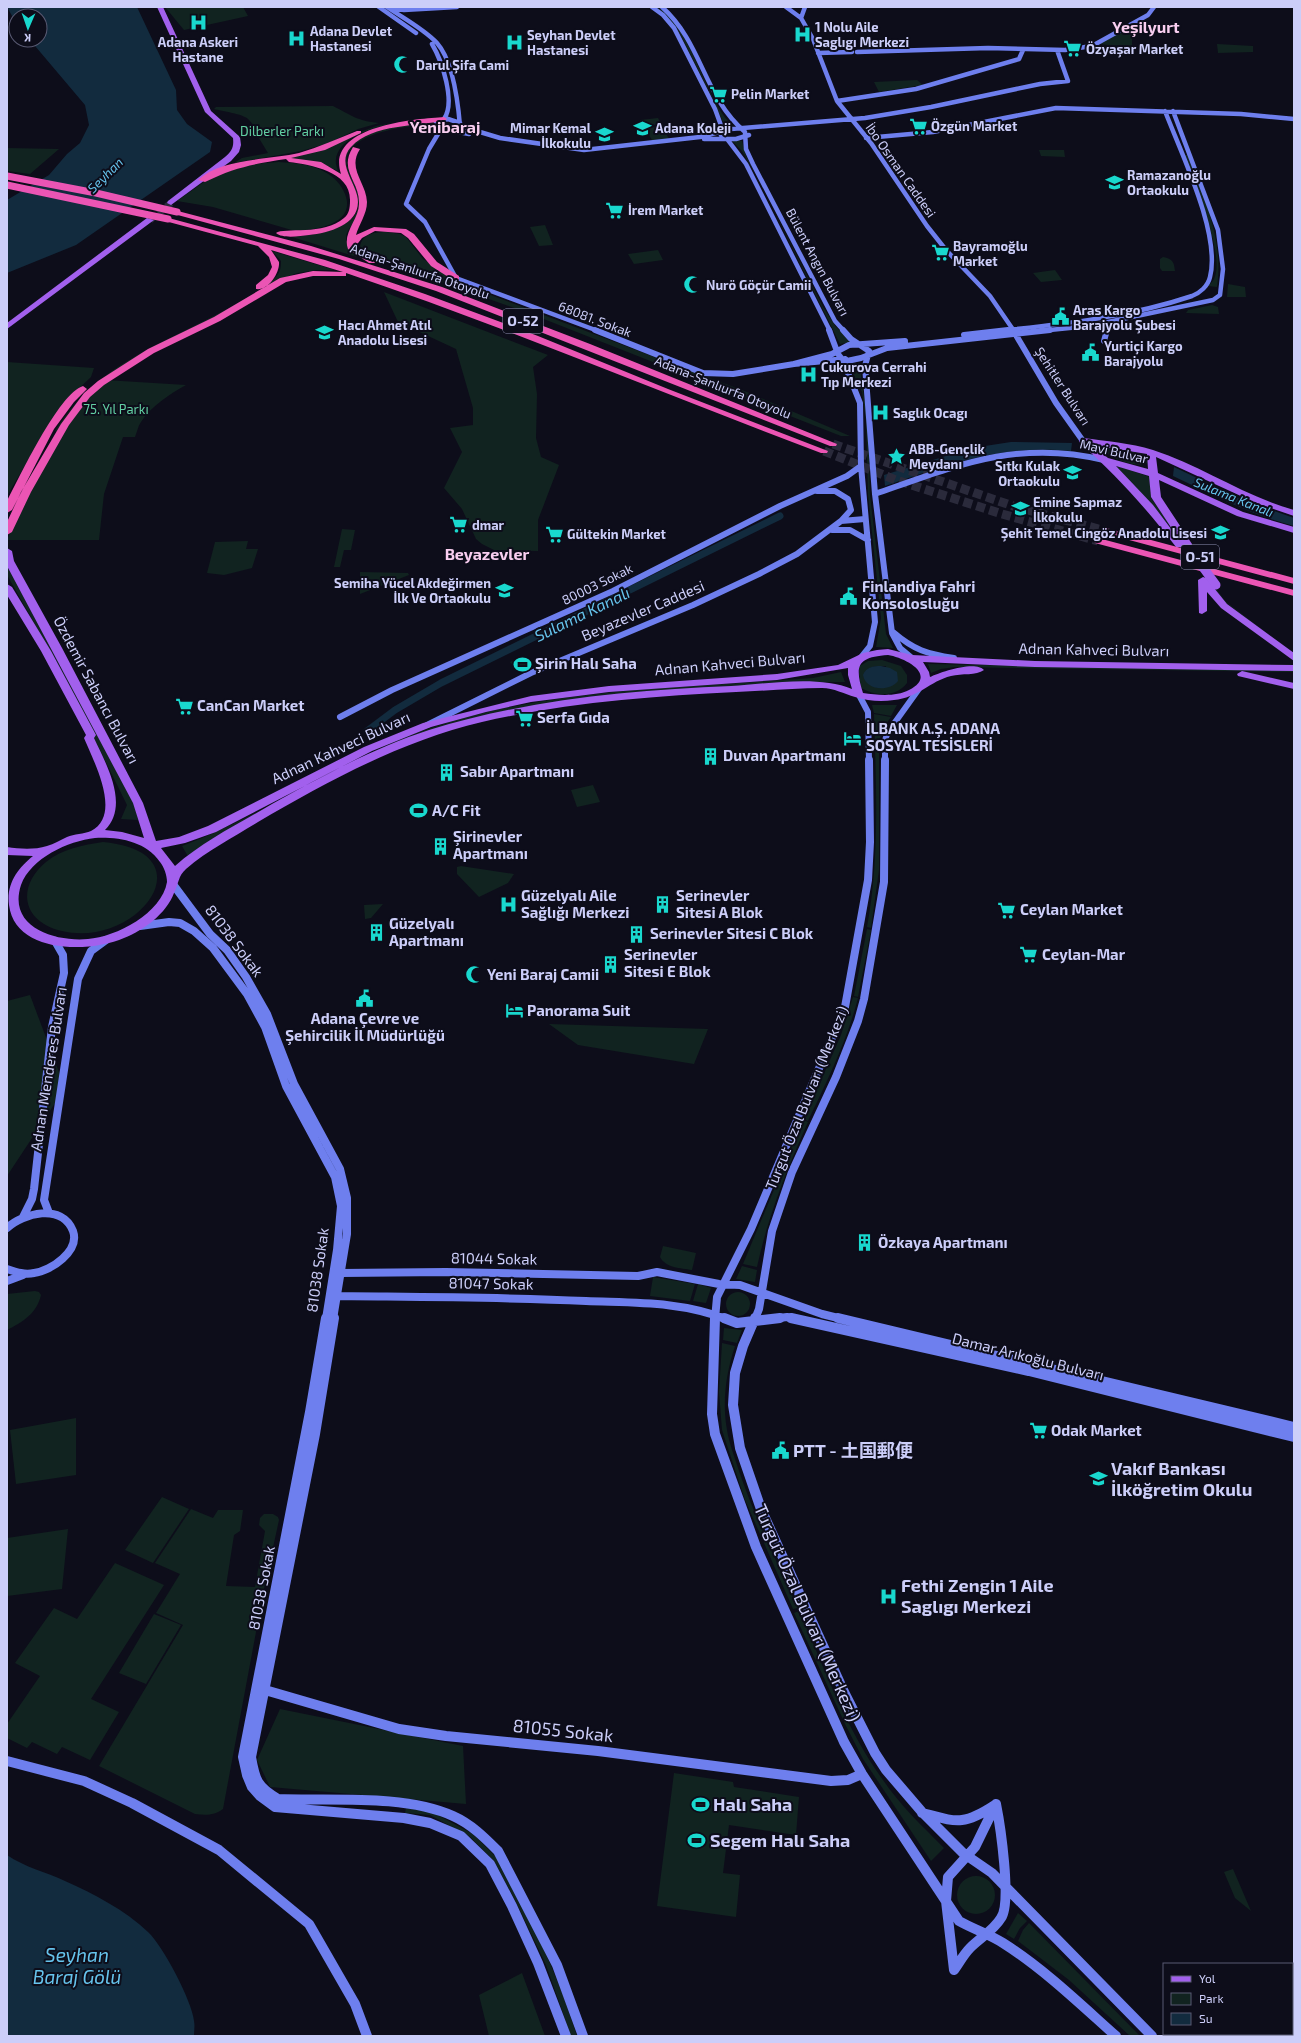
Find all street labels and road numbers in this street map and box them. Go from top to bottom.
street label: İbo Osman Caddesi [862,120,940,220]
street label: Bülent Angın Bulvarı [783,206,853,318]
street label: Adana-Şanlıurfa Otoyolu [348,240,492,303]
street label: 68081. Sokak [556,298,634,340]
road number: O-52 [503,309,543,333]
street label: Şehitler Bulvarı [1031,344,1094,429]
street label: Adana-Şanlıurfa Otoyolu [652,352,794,423]
street label: Mavi Bulvar [1078,435,1150,467]
road number: O-51 [1181,545,1219,569]
street label: 80003 Sokak [559,560,635,608]
street label: Beyazevler Caddesi [578,576,707,644]
street label: Özdemir Sabancı Bulvarı [50,613,143,766]
street label: Adnan Kahveci Bulvarı [1018,639,1170,659]
street label: Adnan Kahveci Bulvarı [654,647,806,679]
street label: Adnan Kahveci Bulvarı [268,707,413,787]
street label: 81038 Sokak [202,901,268,980]
street label: Adnan Menderes Bulvarı [26,985,70,1152]
street label: Turgut Özal Bulvarı (Merkezi) [761,1003,851,1192]
street label: 81038 Sokak [302,1226,332,1313]
street label: 81044 Sokak [451,1248,538,1268]
street label: 81047 Sokak [448,1273,534,1293]
street label: Damar Arıkoğlu Bulvarı [950,1328,1106,1384]
street label: Turgut Özal Bulvarı (Merkezi) [750,1500,866,1725]
street label: 81038 Sokak [244,1544,278,1631]
street label: 81055 Sokak [512,1714,614,1746]

